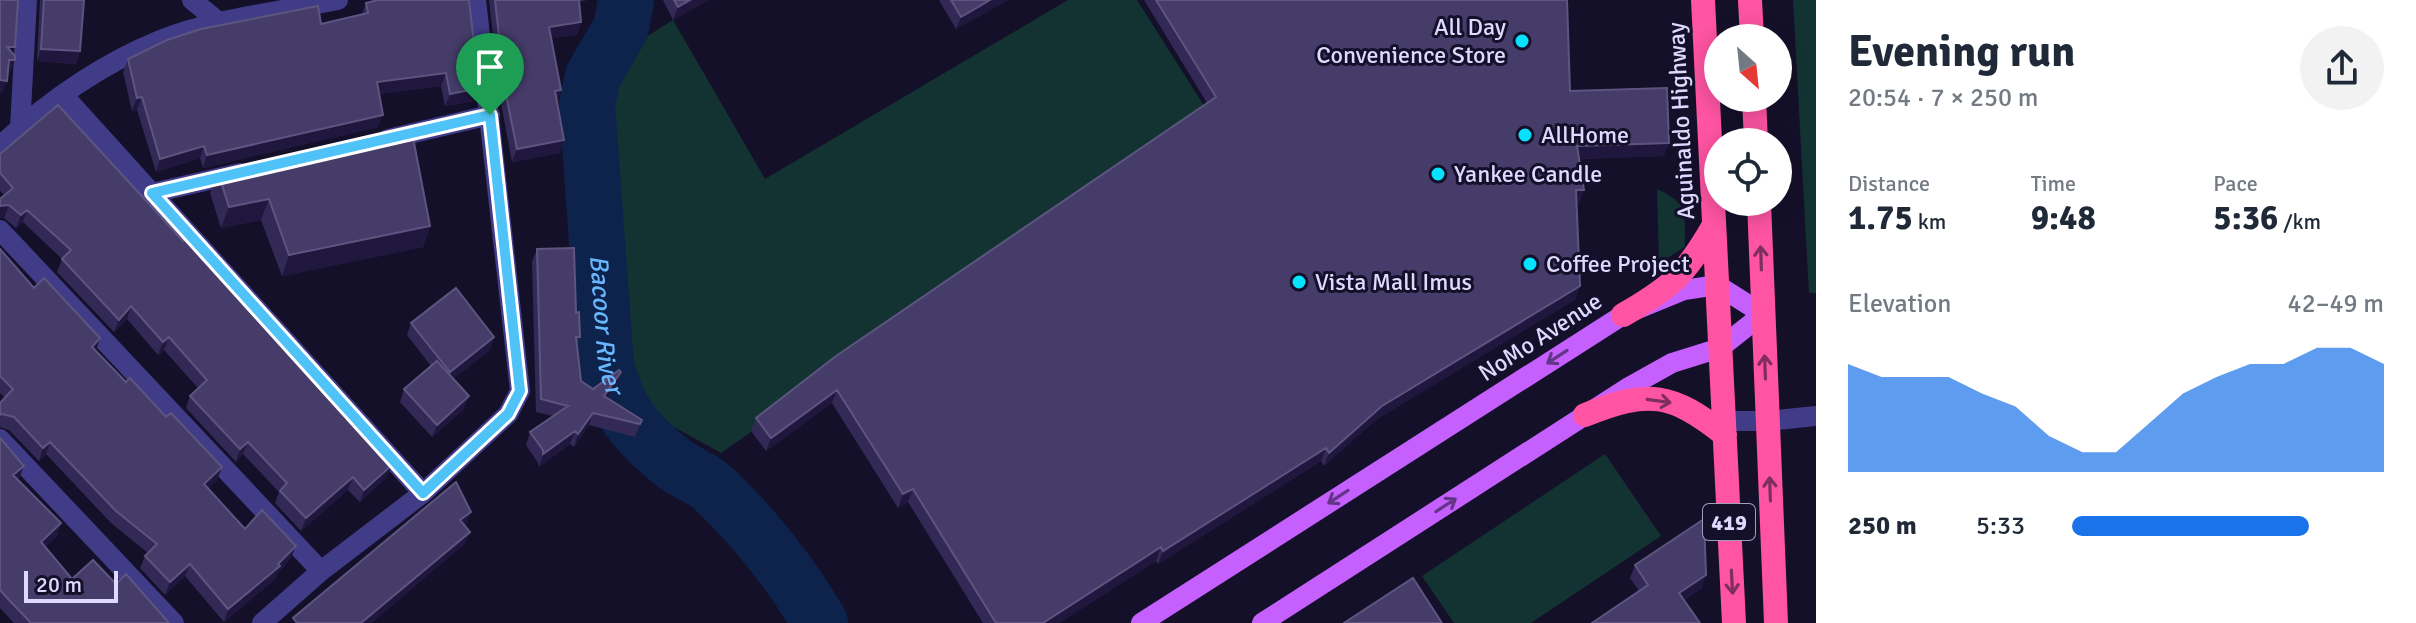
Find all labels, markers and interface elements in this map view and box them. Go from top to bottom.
place label: All Day Convenience Store [1316,12,1506,70]
street label: Aguinaldo Highway [1661,22,1701,220]
north arrow [1704,24,1792,112]
map controls [1704,24,1792,216]
text: Evening run [1848,25,2075,79]
button: share [2300,26,2384,110]
marker: All Day Convenience Store [1513,32,1531,50]
pin [456,33,524,115]
icon: arrive [468,45,512,89]
text: 20:54 · 7 × 250 m [1848,82,2039,114]
place label: AllHome [1541,120,1629,150]
marker: AllHome [1516,126,1534,144]
button: locate [1704,128,1792,216]
place label: Yankee Candle [1454,159,1602,189]
marker: Yankee Candle [1429,165,1447,183]
text: Distance [1848,170,1930,197]
text: Time [2031,170,2076,197]
text: Pace [2213,170,2258,197]
text: 1.75 [1848,197,1913,239]
text: 9:48 [2031,197,2096,239]
text: 5:36 [2213,197,2278,239]
text: km [1913,208,1946,235]
text: /km [2278,208,2321,235]
one-way arrow [1753,245,1768,272]
place label: Coffee Project [1546,249,1690,279]
water label: Bacoor River [582,254,631,402]
marker: Coffee Project [1521,255,1539,273]
place label: Vista Mall Imus [1315,267,1472,297]
marker: Vista Mall Imus [1290,273,1308,291]
street label: NoMo Avenue [1473,286,1607,388]
text: Elevation [1848,288,1952,320]
text: 42–49 m [2288,288,2384,320]
one-way arrow [1546,349,1569,365]
one-way arrow [1758,354,1773,381]
one-way arrow [1645,393,1672,408]
one-way arrow [1763,476,1778,503]
one-way arrow [1327,490,1350,506]
one-way arrow [1434,497,1456,513]
road number: 419 [1703,504,1755,540]
text: 250 m [1848,510,1917,542]
text: 5:33 [1976,510,2025,542]
scale bar [24,567,118,603]
one-way arrow [1725,568,1740,595]
text: 20 m [36,571,82,598]

